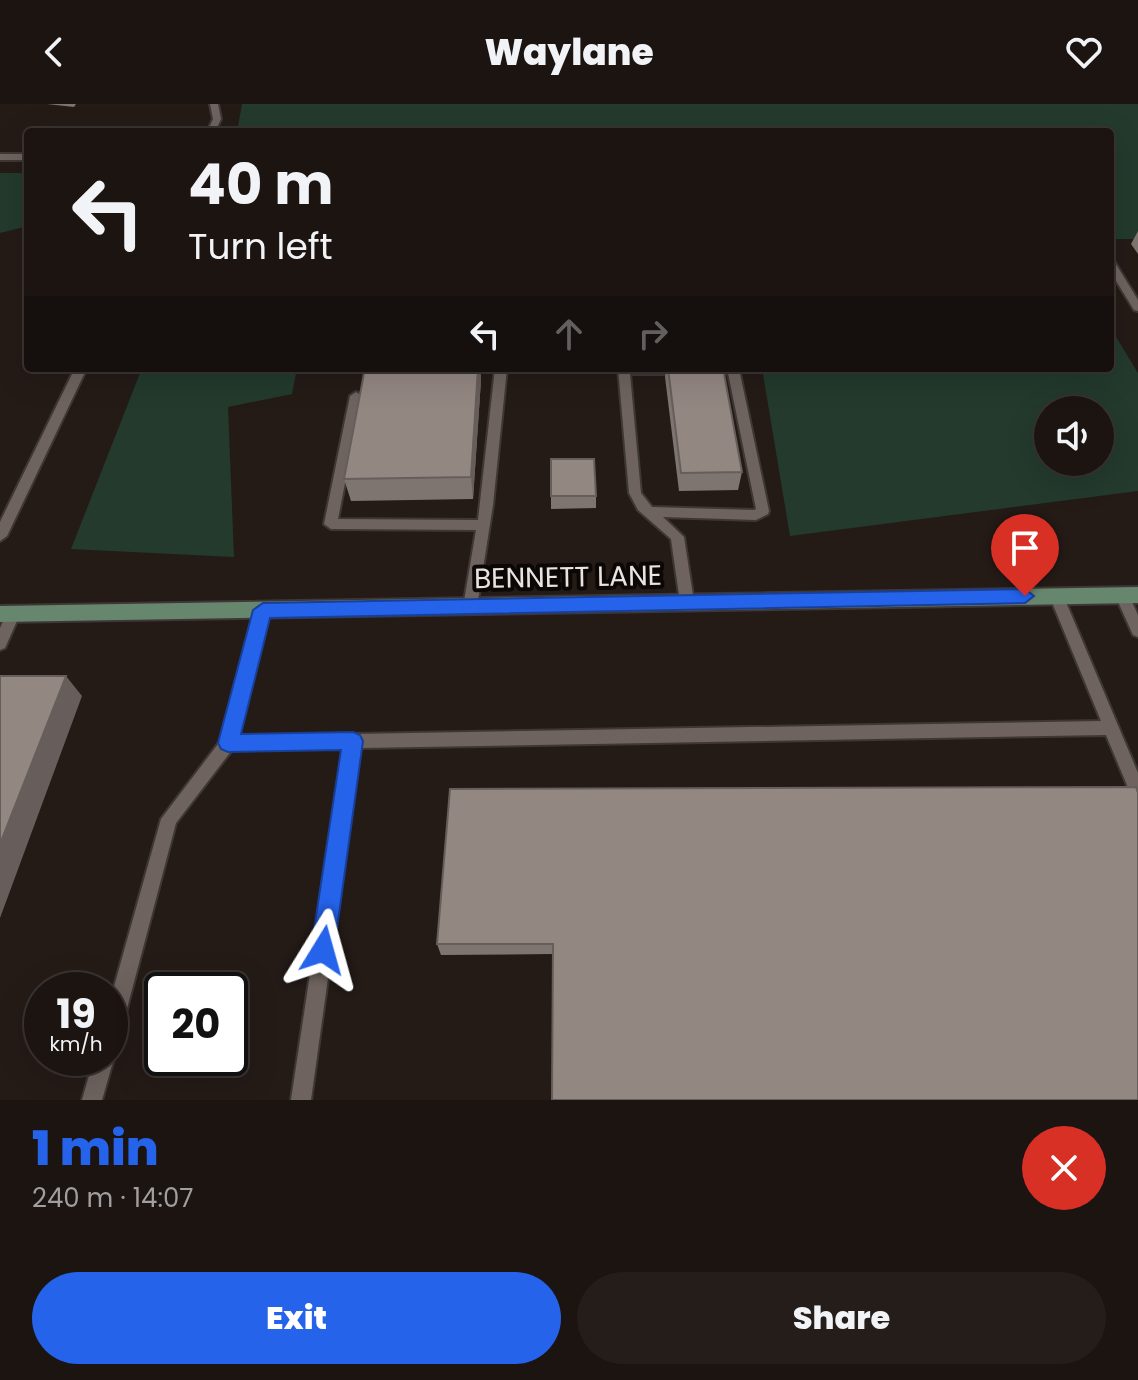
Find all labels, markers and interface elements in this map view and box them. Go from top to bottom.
text: Waylane [484,27,654,78]
icon: back [32,30,76,74]
icon: heart [1062,30,1106,74]
text: 40 m [188,145,334,224]
icon: left [56,160,160,264]
text: Turn left [188,221,333,272]
icon: left [463,312,507,356]
icon: ahead [547,312,591,356]
icon: right [631,312,675,356]
map controls [1034,396,1114,476]
button: sound [1034,396,1114,476]
pin [991,514,1059,596]
icon: arrive [1003,526,1047,570]
street label: BENNETT LANE [474,556,662,598]
position arrow [281,908,365,992]
speed limit sign: 20 [144,972,248,1076]
text: 19 [56,986,96,1042]
text: km/h [49,1030,103,1058]
text: 1 min [32,1115,159,1182]
button: close [1022,1126,1106,1210]
text: 240 m · 14:07 [32,1180,194,1216]
button: Exit [32,1272,561,1364]
button: Share [577,1272,1106,1364]

